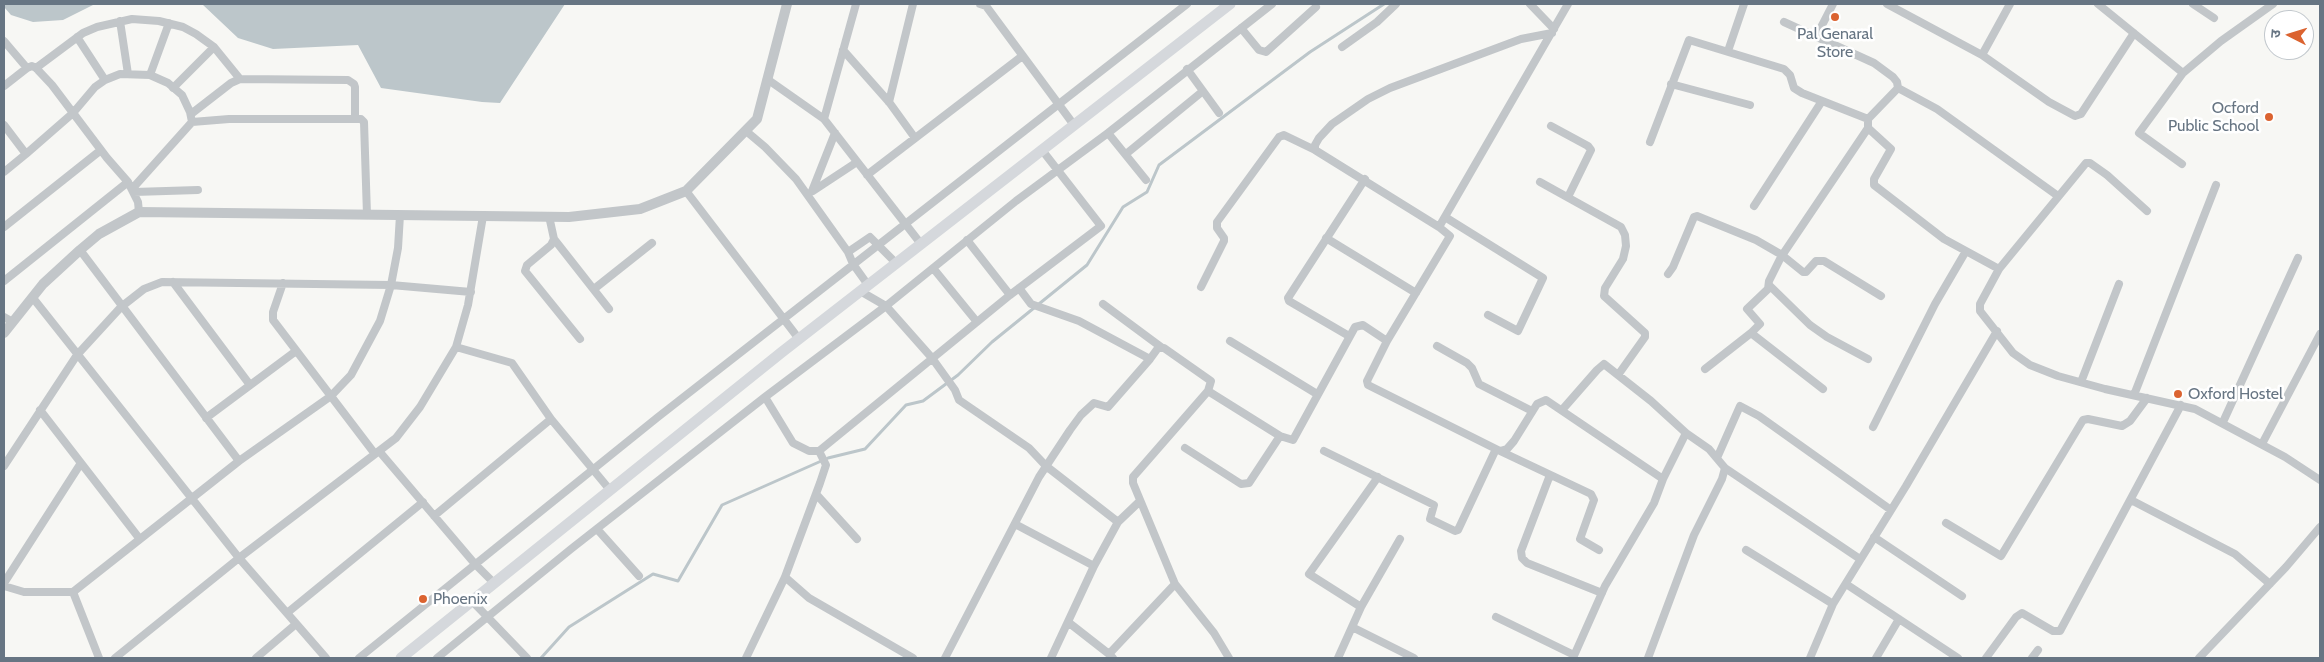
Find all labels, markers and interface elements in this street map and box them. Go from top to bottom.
north arrow [2264,10,2314,60]
marker: Pal Genaral Store [1829,11,1841,23]
place label: Pal Genaral Store [1797,24,1873,62]
text: उ [2266,29,2284,39]
place label: Ocford Public School [2168,98,2259,136]
marker: Ocford Public School [2263,111,2275,123]
place label: Oxford Hostel [2188,384,2283,404]
marker: Oxford Hostel [2172,388,2184,400]
place label: Phoenix [433,589,488,609]
marker: Phoenix [417,593,429,605]

